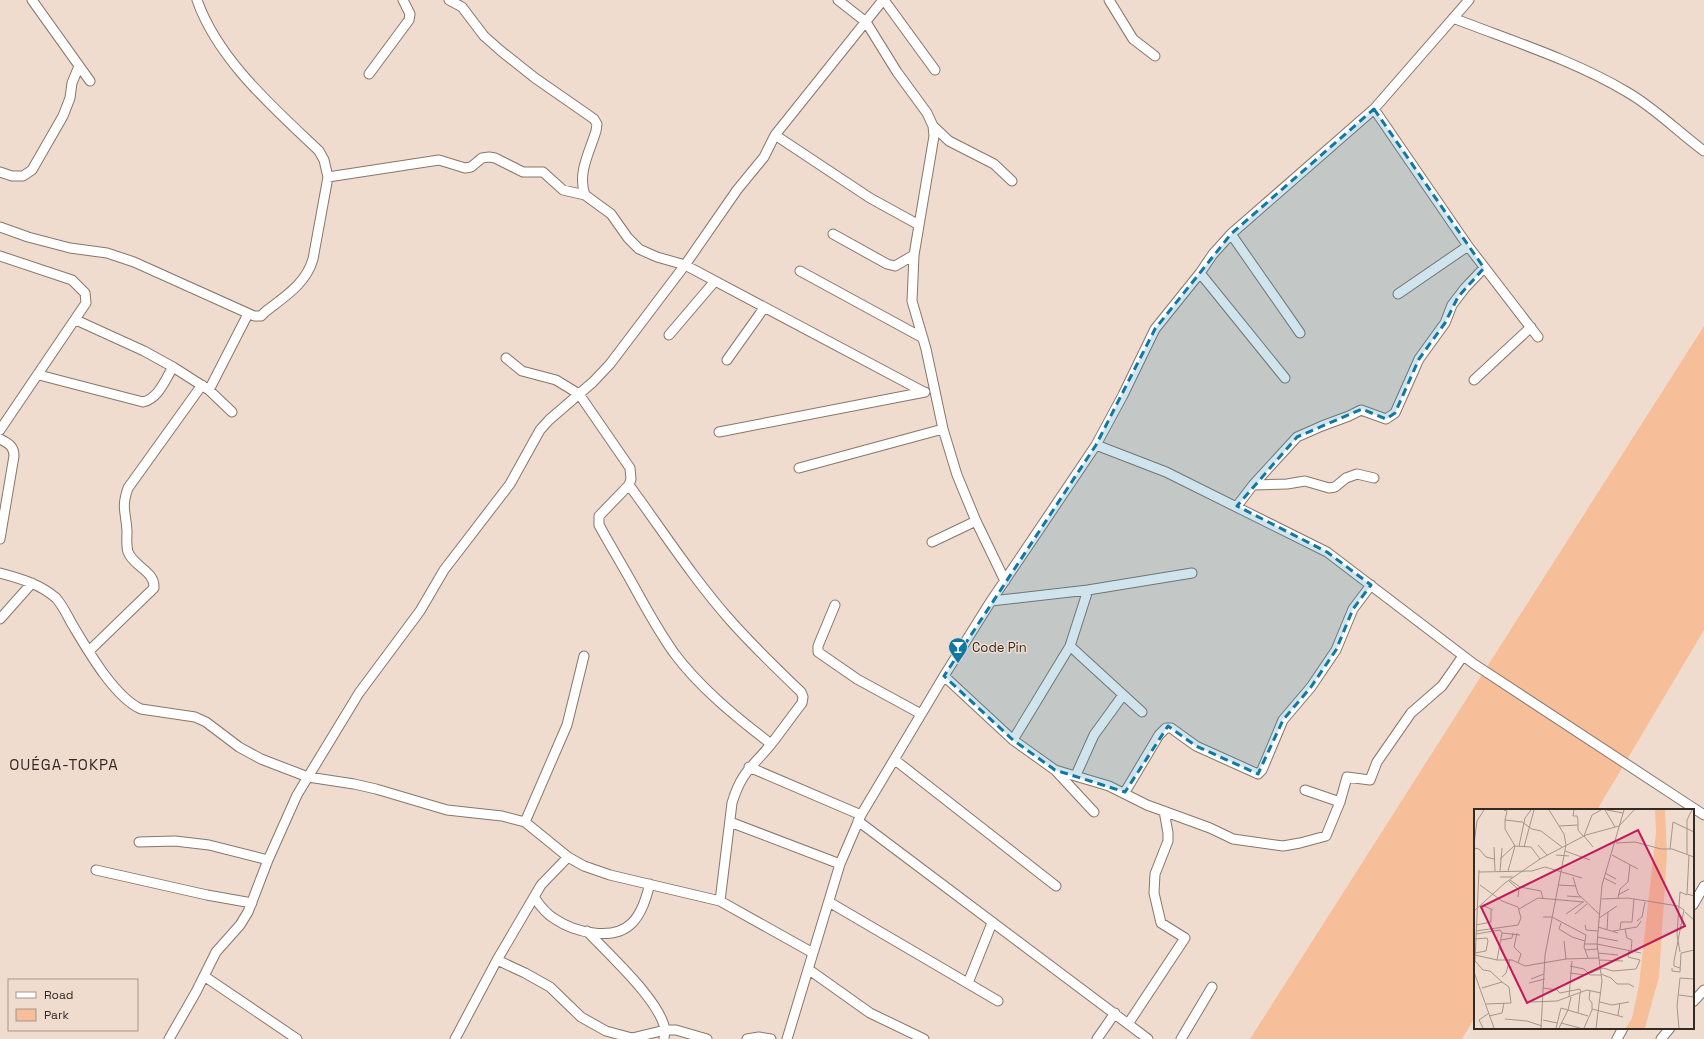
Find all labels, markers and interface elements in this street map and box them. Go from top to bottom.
bar icon: Code Pin [947,636,969,664]
place label: Code Pin [972,639,1027,656]
district label: OUÉGA-TOKPA [9,755,119,774]
inset map [1474,809,1694,1029]
legend [8,979,138,1031]
text: Road [44,987,73,1003]
text: Park [44,1007,69,1023]

